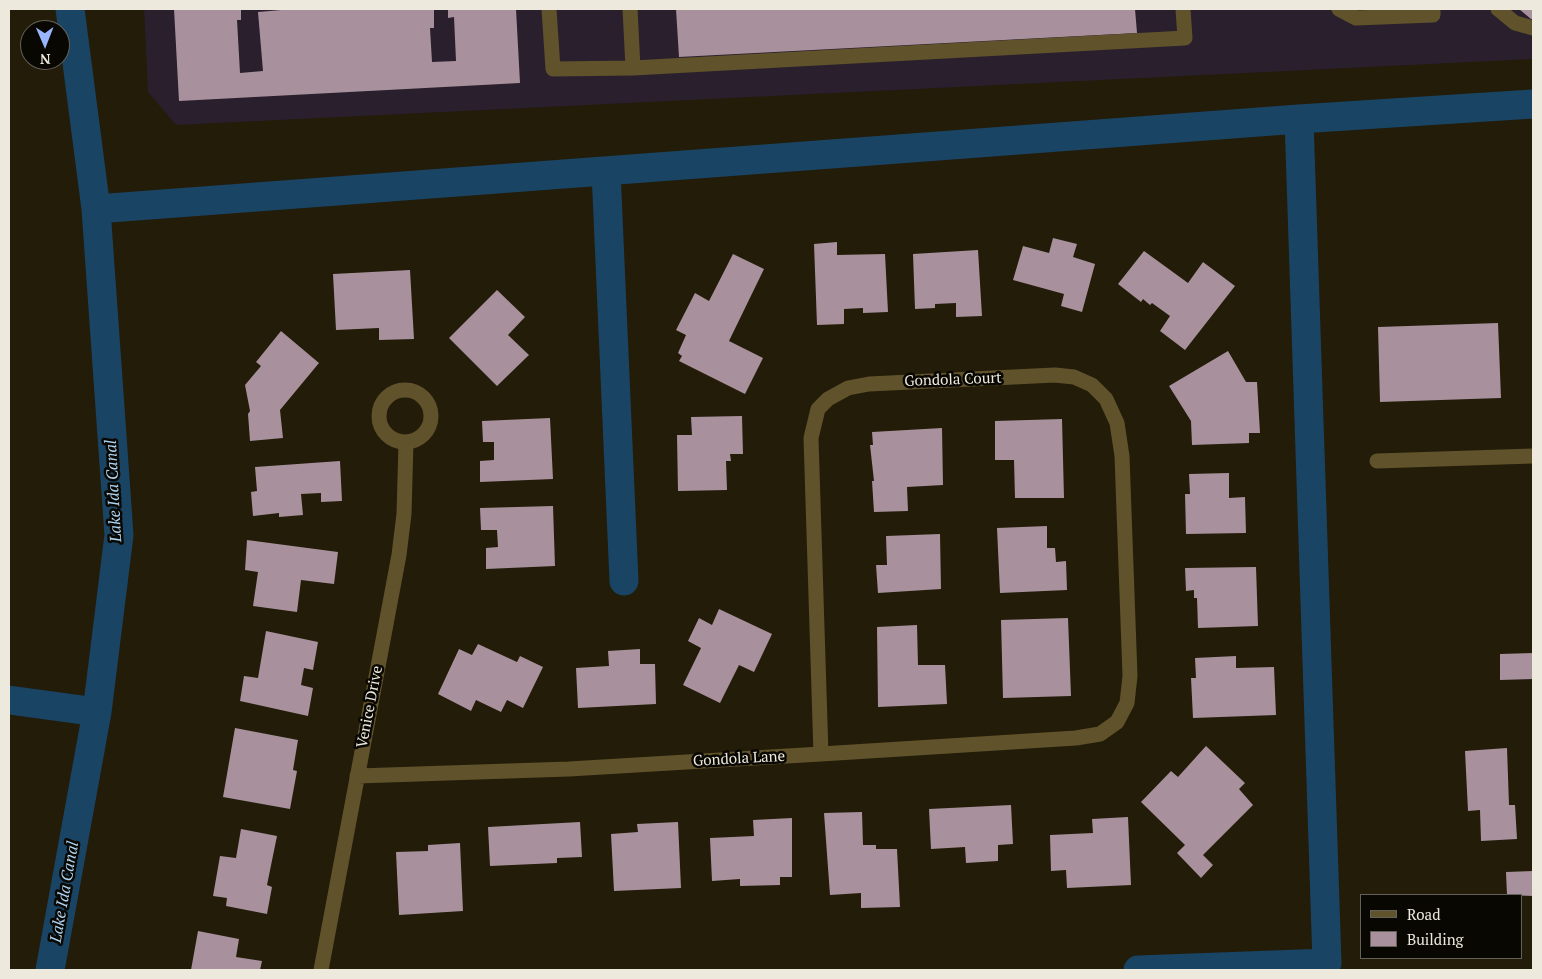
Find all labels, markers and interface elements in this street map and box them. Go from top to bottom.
north arrow [20,20,70,70]
text: N [40,50,51,69]
street label: Gondola Court [904,369,1002,391]
water label: Lake Ida Canal [102,439,126,543]
street label: Venice Drive [353,664,387,750]
street label: Gondola Lane [693,748,785,770]
water label: Lake Ida Canal [47,840,83,944]
legend [1360,894,1522,959]
text: Road [1407,904,1440,924]
text: Building [1407,929,1464,949]

